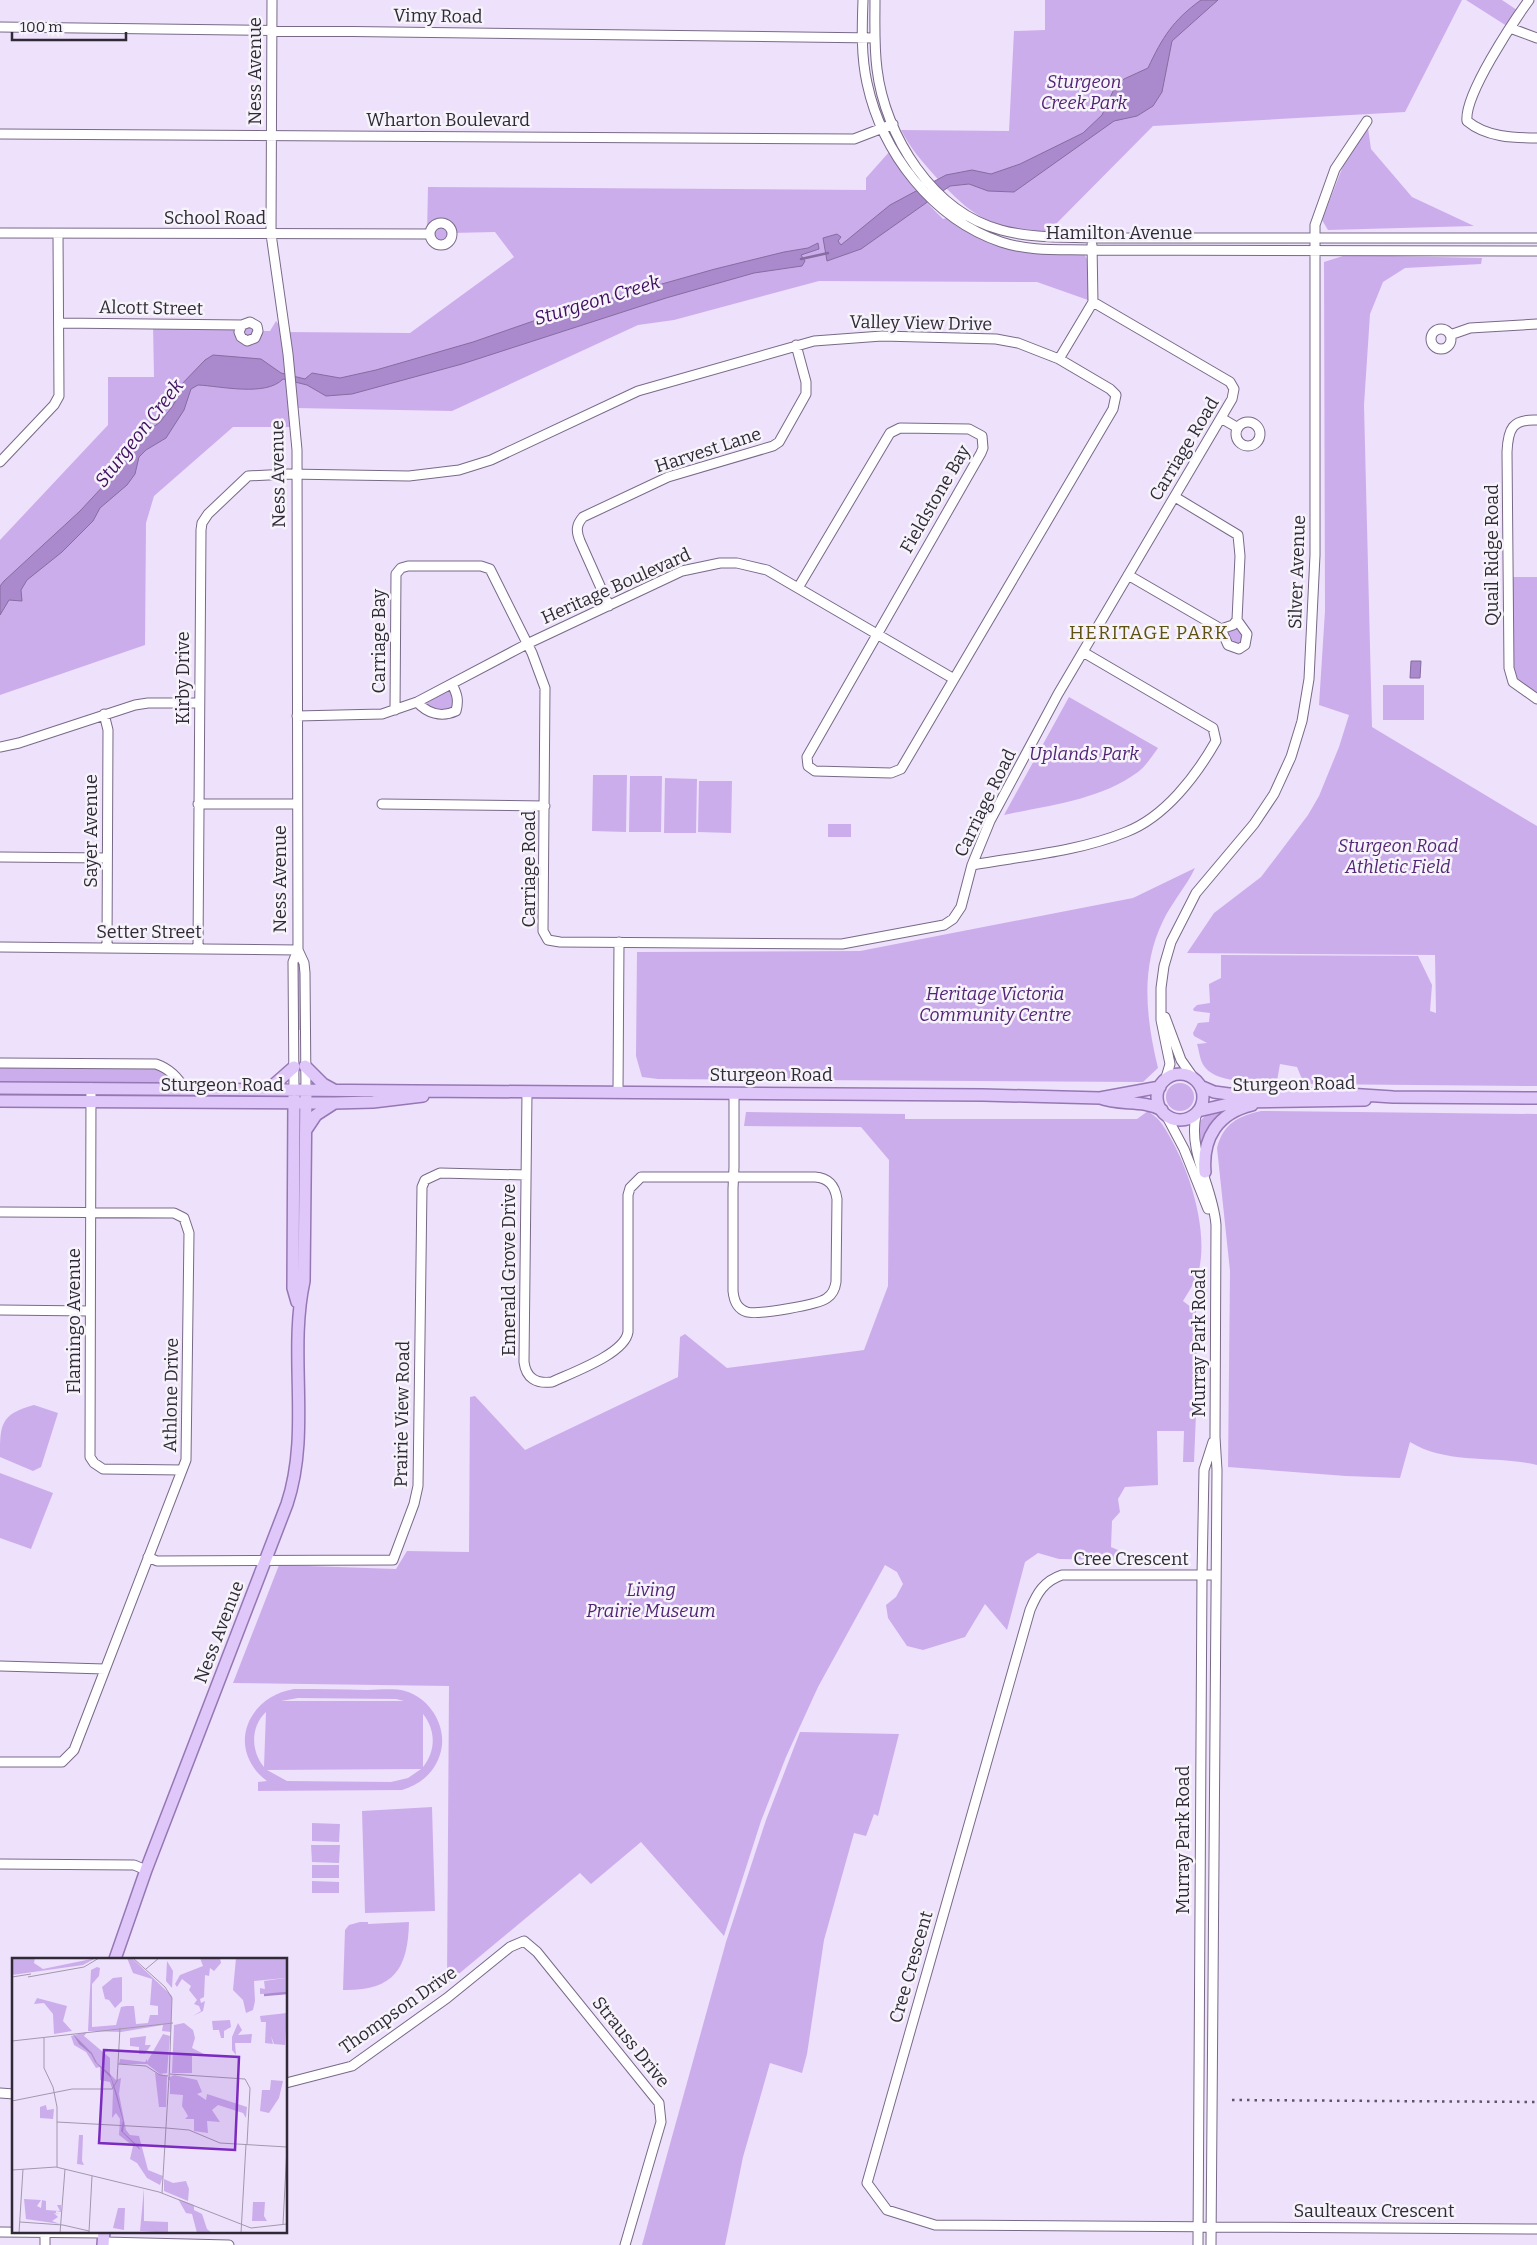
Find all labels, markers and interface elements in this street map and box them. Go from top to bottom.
street label: Vimy Road [393,4,483,28]
scale bar [12,10,126,42]
street label: Ness Avenue [244,17,266,125]
text: 100 m [20,18,63,36]
park label: Sturgeon Creek Park [1041,71,1128,114]
street label: Wharton Boulevard [366,109,530,131]
street label: School Road [164,207,267,229]
street label: Hamilton Avenue [1046,222,1192,244]
water label: Sturgeon Creek [531,270,664,330]
street label: Alcott Street [99,296,204,320]
street label: Valley View Drive [849,311,993,335]
water label: Sturgeon Creek [90,374,189,492]
street label: Carriage Road [1144,393,1224,505]
street label: Ness Avenue [266,420,290,528]
street label: Harvest Lane [652,422,764,478]
street label: Fieldstone Bay [895,441,975,557]
street label: Quail Ridge Road [1481,484,1503,626]
street label: Silver Avenue [1284,515,1310,629]
street label: Heritage Boulevard [538,543,694,629]
street label: Carriage Bay [368,588,390,693]
district label: HERITAGE PARK [1069,621,1229,644]
street label: Kirby Drive [172,632,194,725]
park label: Uplands Park [1029,743,1139,765]
street label: Carriage Road [949,745,1021,860]
street label: Sayer Avenue [80,774,102,888]
street label: Carriage Road [518,810,540,928]
street label: Ness Avenue [269,825,291,933]
park label: Sturgeon Road Athletic Field [1338,835,1459,878]
street label: Setter Street [96,921,202,943]
park label: Heritage Victoria Community Centre [919,983,1071,1026]
street label: Sturgeon Road [709,1064,833,1086]
street label: Sturgeon Road [1232,1072,1356,1096]
street label: Sturgeon Road [160,1074,284,1096]
street label: Emerald Grove Drive [498,1184,520,1356]
street label: Flamingo Avenue [63,1248,85,1394]
street label: Murray Park Road [1188,1268,1210,1417]
street label: Athlone Drive [159,1338,183,1452]
street label: Prairie View Road [390,1340,414,1487]
street label: Cree Crescent [1073,1548,1189,1570]
street label: Ness Avenue [189,1578,249,1686]
park label: Living Prairie Museum [586,1579,716,1622]
street label: Murray Park Road [1172,1765,1194,1914]
street label: Cree Crescent [884,1908,938,2026]
inset map [12,1958,288,2232]
street label: Thompson Drive [335,1961,461,2059]
street label: Strauss Drive [588,1992,674,2092]
street label: Saulteaux Crescent [1294,2200,1455,2222]

